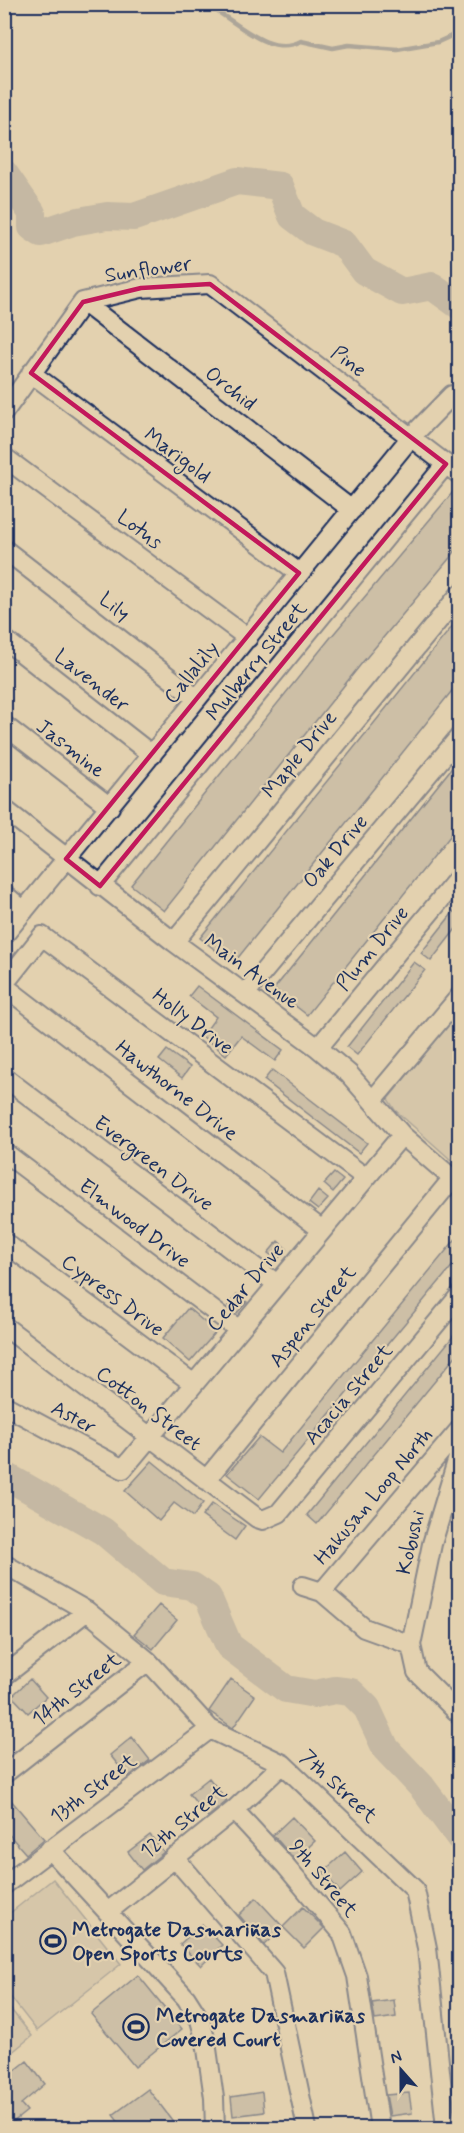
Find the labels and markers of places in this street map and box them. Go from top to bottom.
place label: Metrogate Dasmariñas Open Sports Courts [72,1916,282,1968]
sports icon: Metrogate Dasmariñas Open Sports Courts [38,1926,68,1956]
place label: Metrogate Dasmariñas Covered Court [156,2002,366,2054]
sports icon: Metrogate Dasmariñas Covered Court [121,2012,151,2042]

